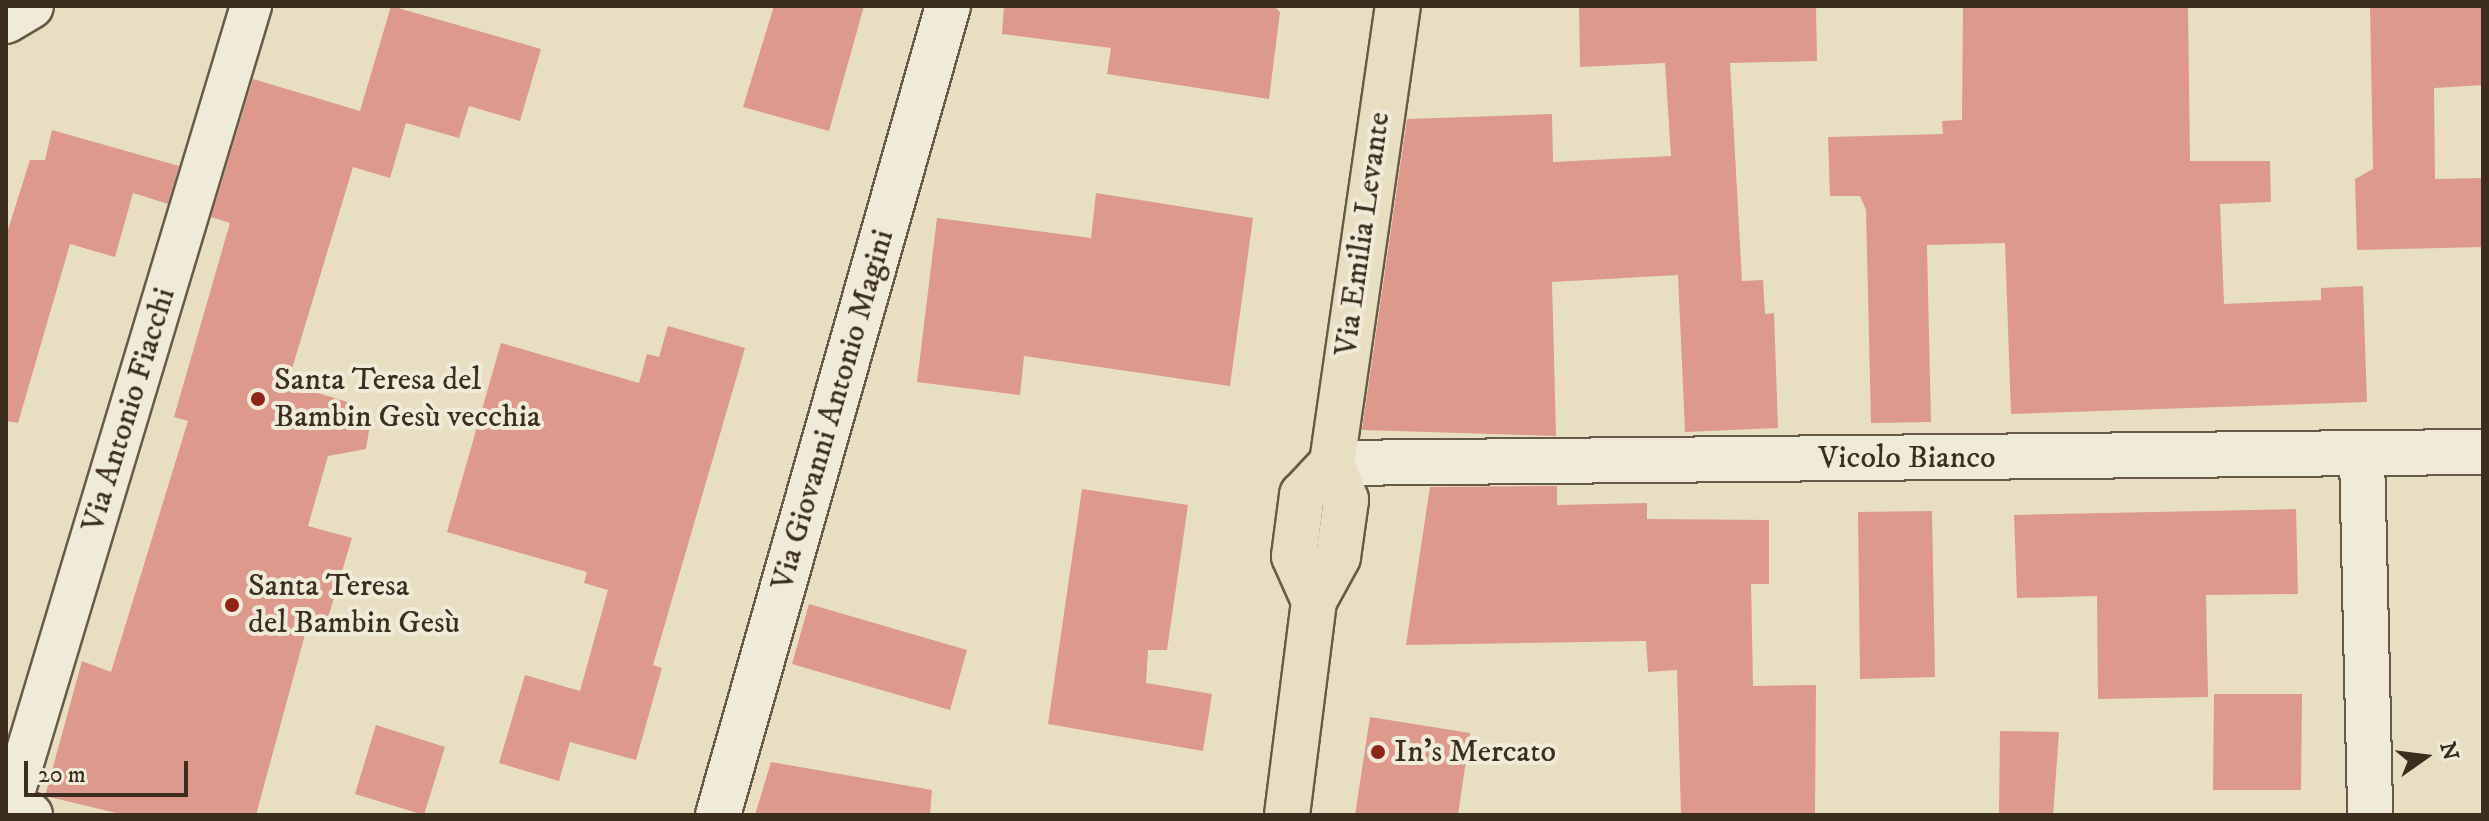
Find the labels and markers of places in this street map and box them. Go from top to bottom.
place label: Santa Teresa del Bambin Gesù vecchia [274,362,541,437]
marker: Santa Teresa del Bambin Gesù vecchia [249,390,267,408]
place label: Santa Teresa del Bambin Gesù [248,568,460,643]
marker: Santa Teresa del Bambin Gesù [223,596,241,614]
place label: In's Mercato [1394,733,1556,771]
marker: In's Mercato [1369,743,1387,761]

